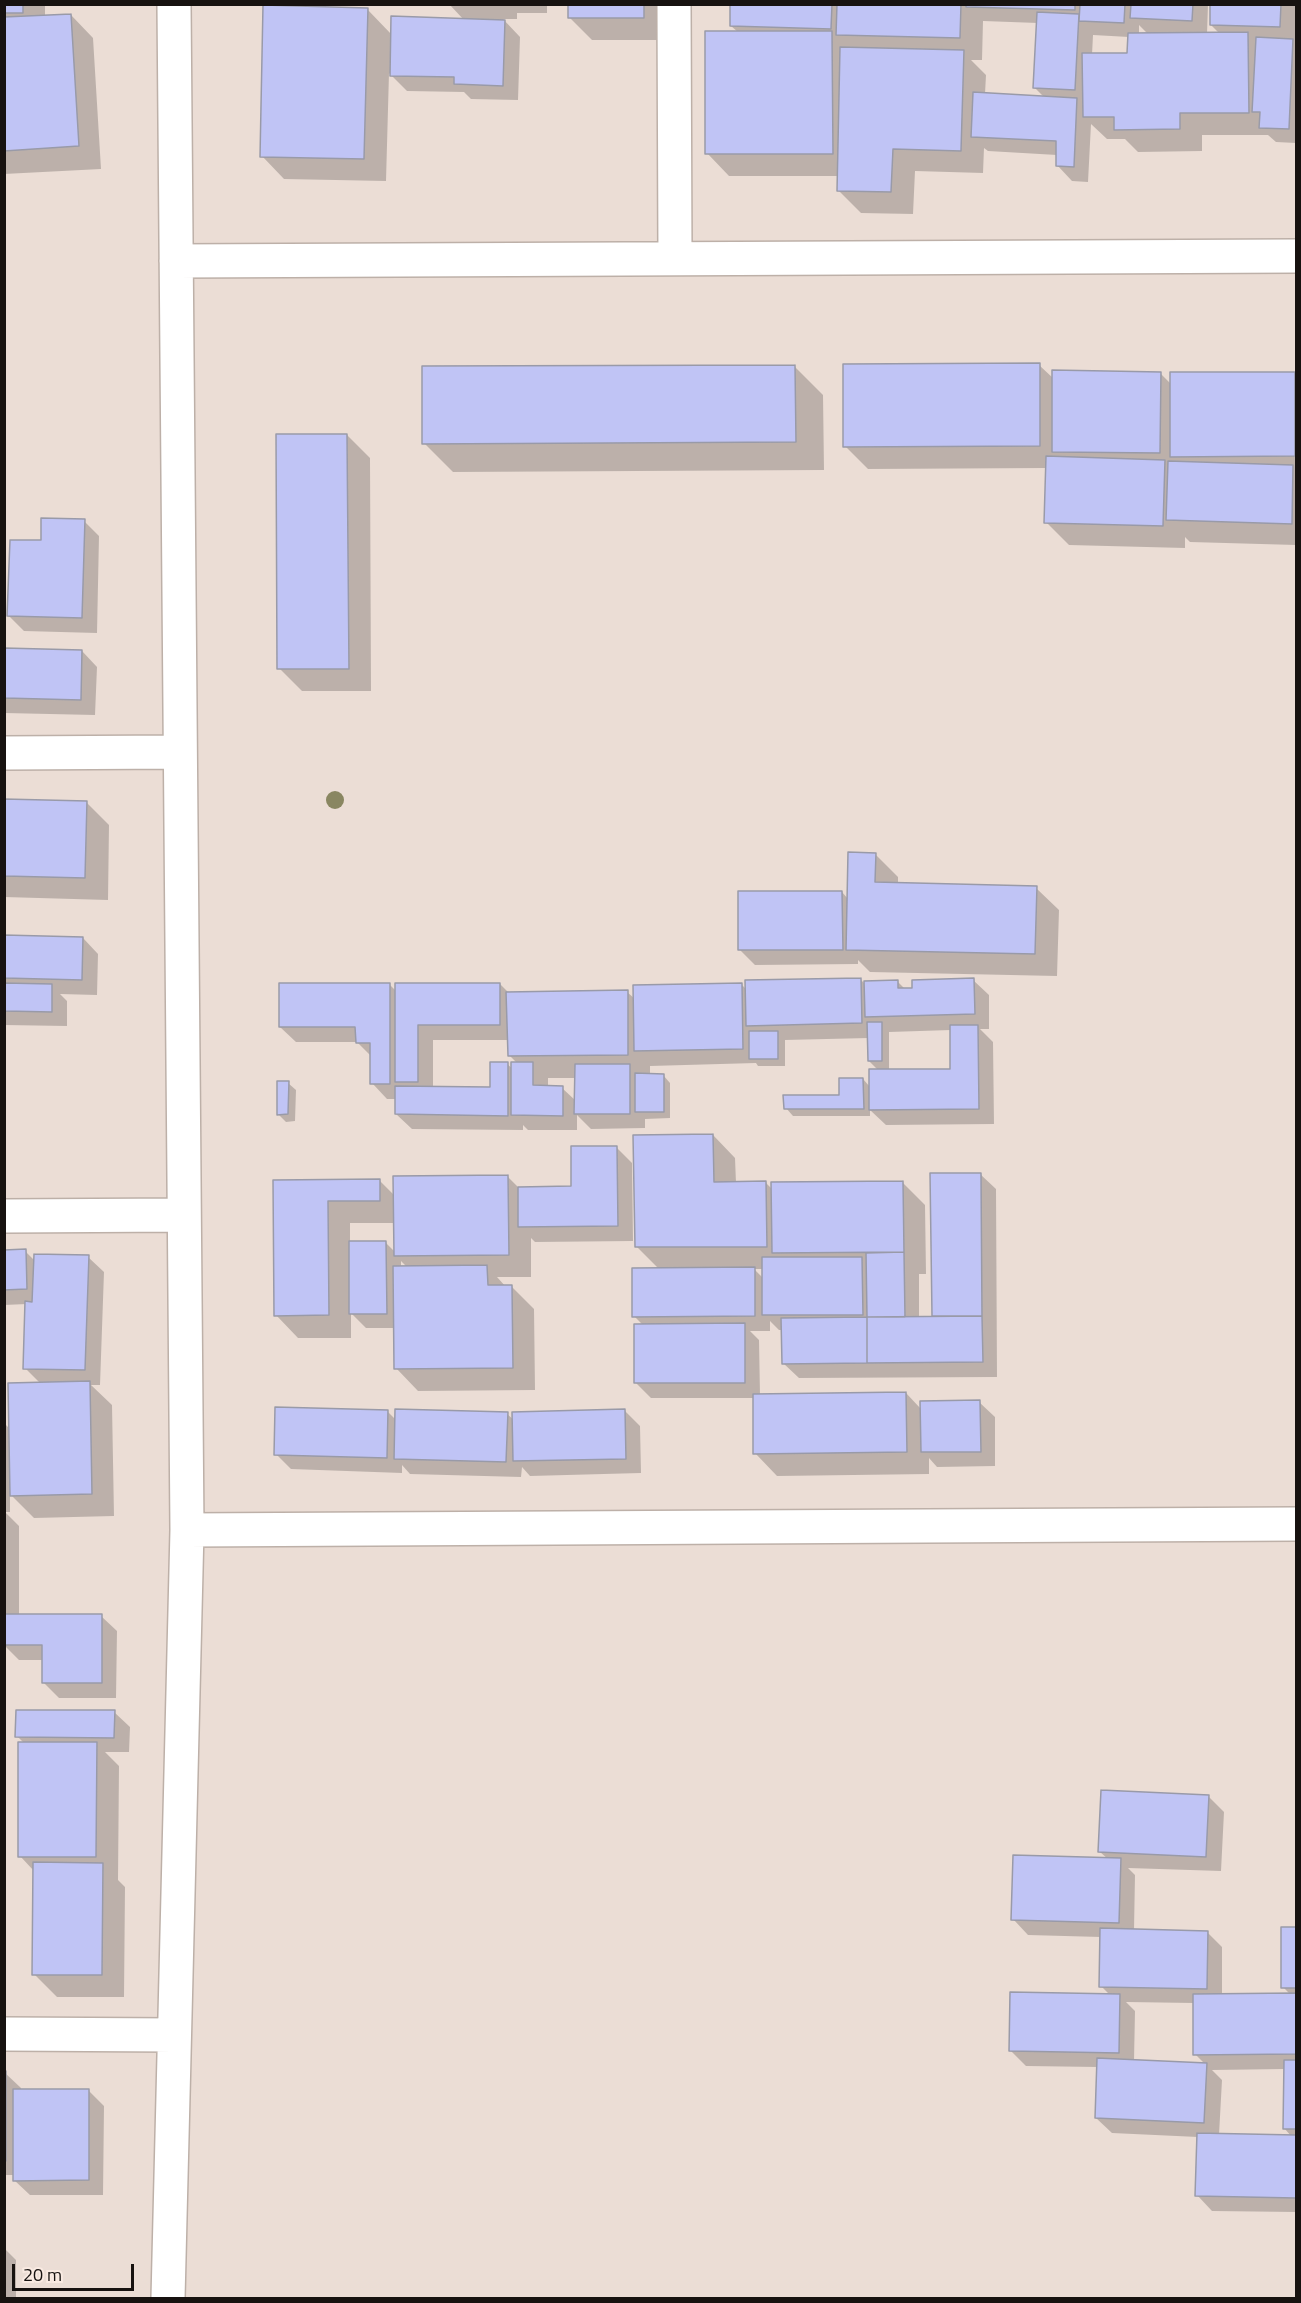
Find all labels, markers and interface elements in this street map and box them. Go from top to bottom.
scale bar [15,2252,136,2290]
text: 20 m [23,2261,62,2288]

